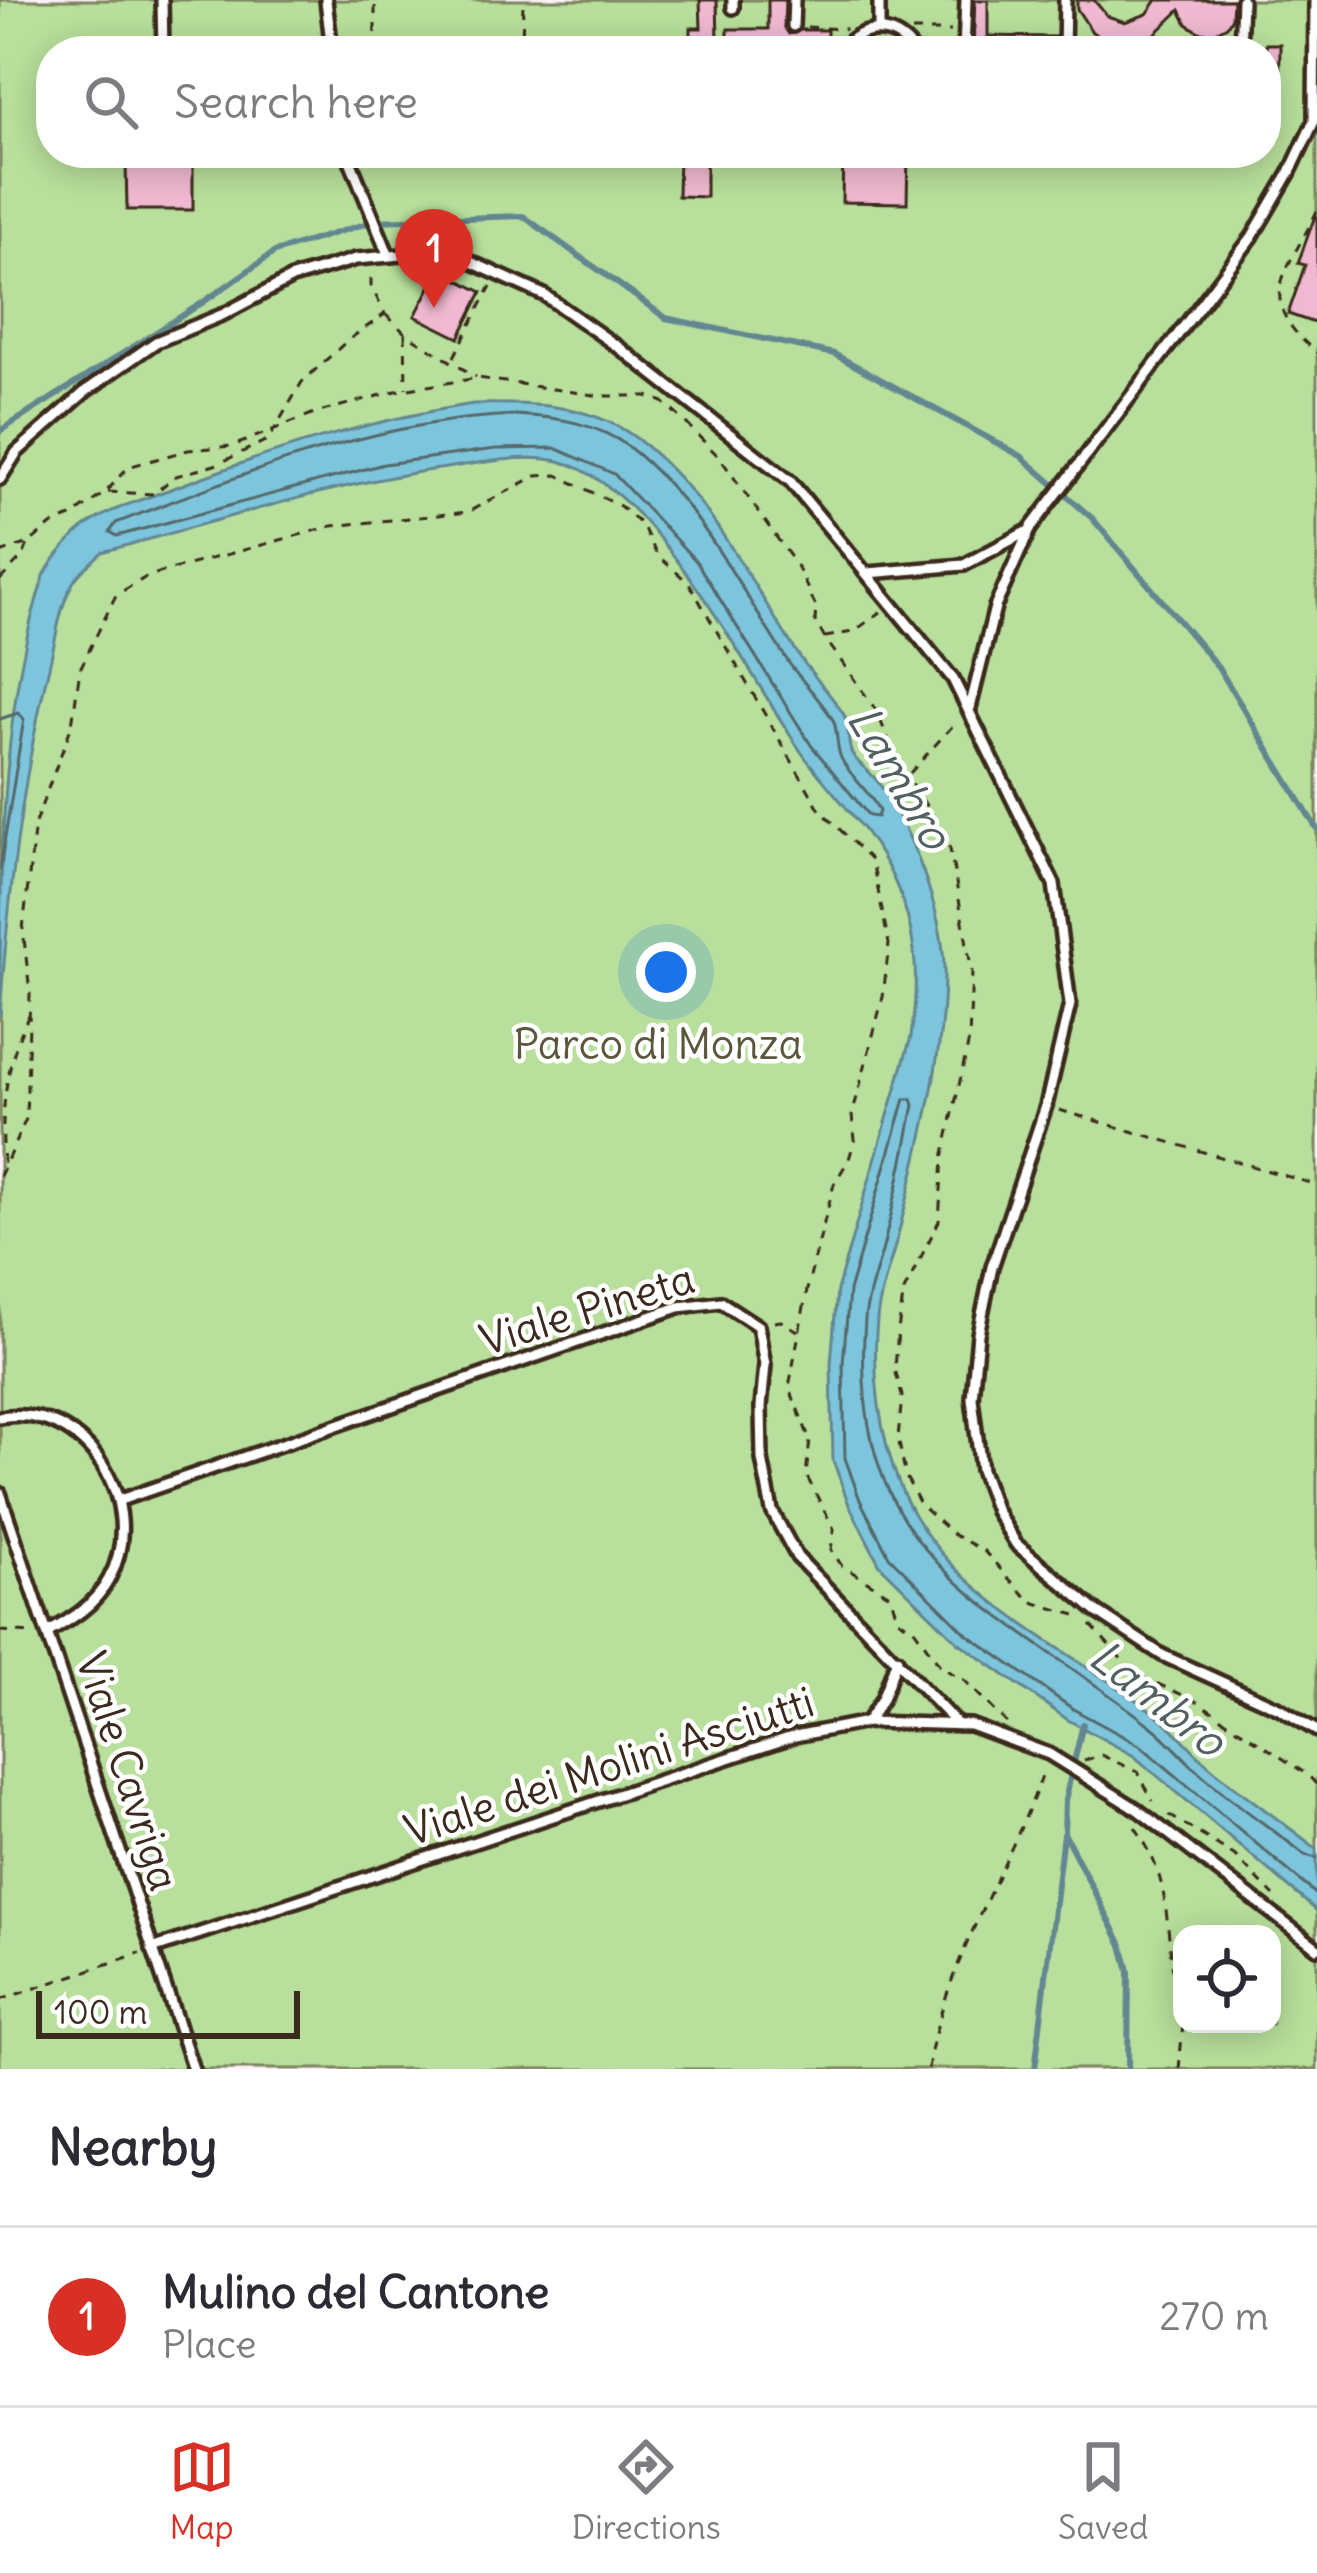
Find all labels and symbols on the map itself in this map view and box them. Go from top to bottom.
pin: 1 [395,209,473,308]
water label: Lambro [835,695,966,861]
your location [636,942,696,1002]
park label: Parco di Monza [513,1018,803,1070]
street label: Viale Pineta [474,1252,700,1366]
water label: Lambro [1079,1627,1239,1770]
street label: Viale Cavriga [65,1645,191,1897]
street label: Viale dei Molini Asciutti [398,1675,820,1857]
scale bar [36,1985,300,2038]

